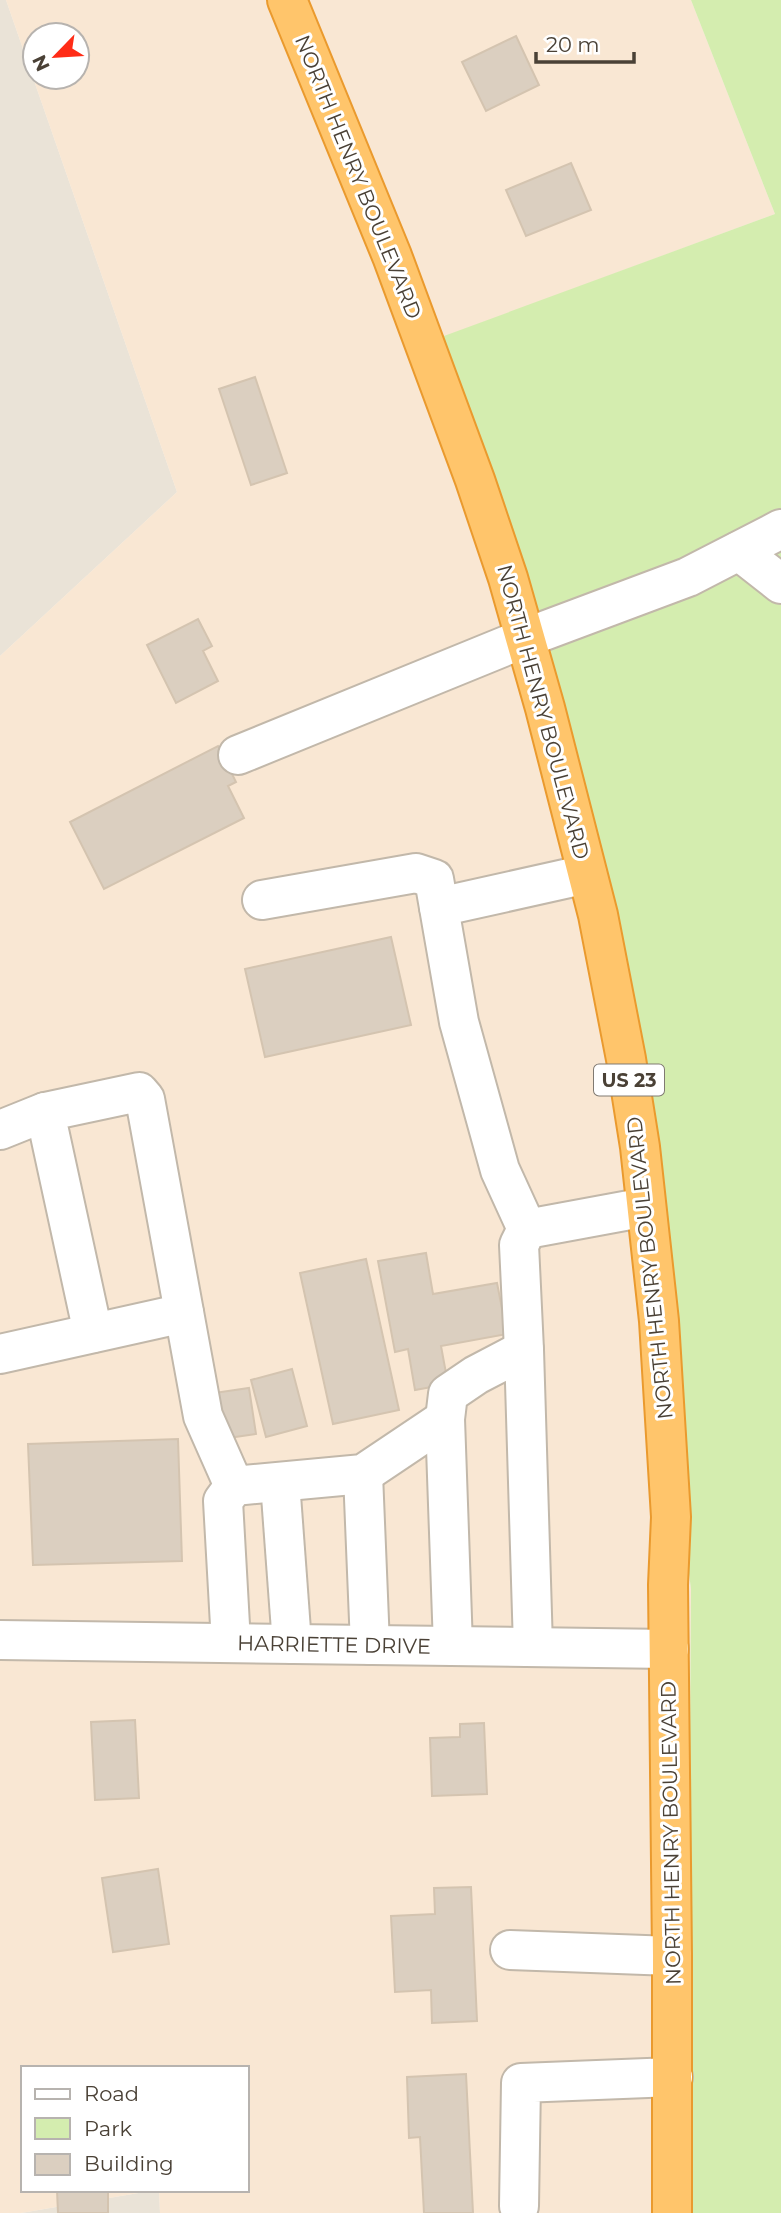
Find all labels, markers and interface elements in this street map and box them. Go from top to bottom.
north arrow [21,21,91,91]
scale bar [536,21,634,65]
street label: NORTH HENRY BOULEVARD [290,31,427,322]
text: 20 m [546,32,600,57]
text: N [27,51,55,75]
street label: NORTH HENRY BOULEVARD [492,562,595,862]
road number: US 23 [594,1064,664,1096]
street label: NORTH HENRY BOULEVARD [621,1116,678,1421]
street label: HARRIETTE DRIVE [237,1630,431,1659]
street label: NORTH HENRY BOULEVARD [655,1681,686,1985]
legend [21,2066,248,2192]
text: Road [84,2081,139,2106]
text: Park [84,2116,132,2141]
text: Building [84,2151,174,2176]

